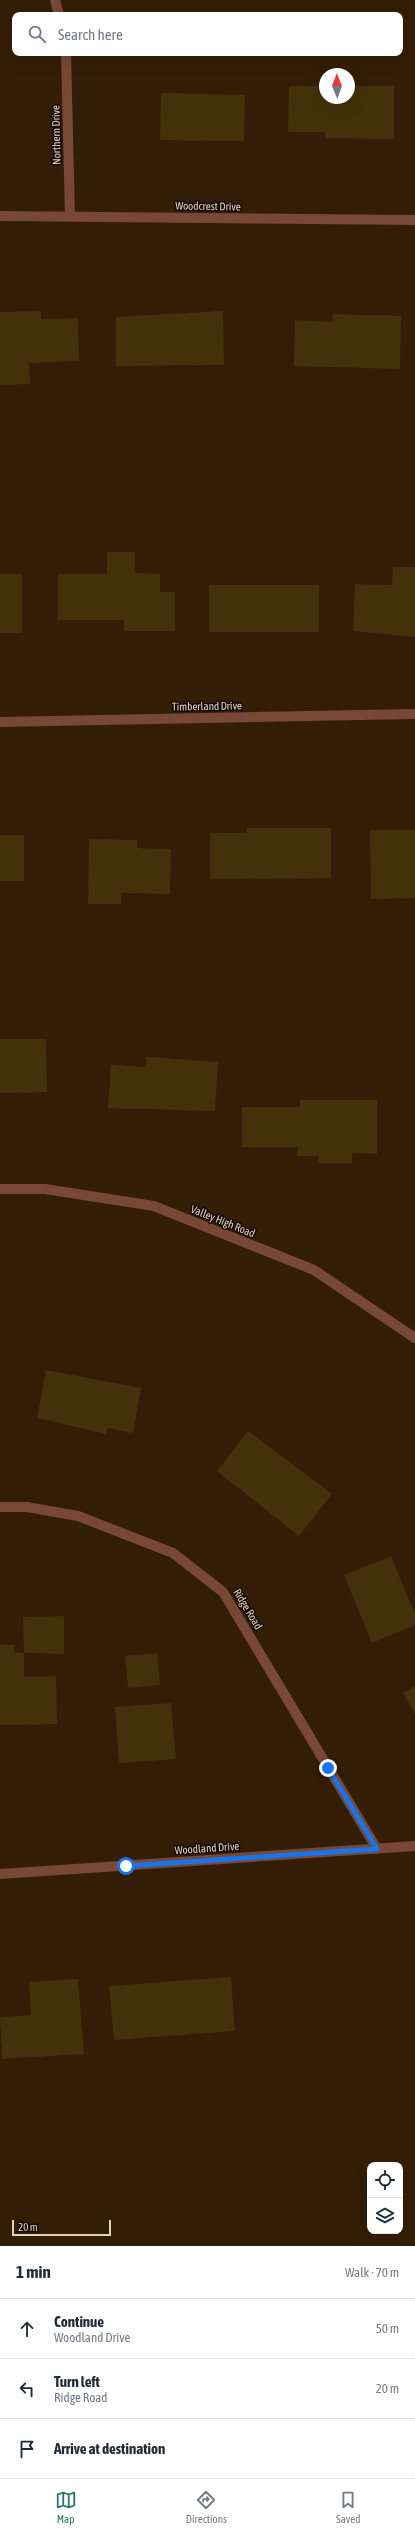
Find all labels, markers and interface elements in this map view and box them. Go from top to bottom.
search box [12,12,403,56]
icon: search [26,23,48,45]
text: Search here [58,26,123,43]
north arrow [319,68,355,104]
street label: Northern Drive [49,105,63,165]
street label: Woodcrest Drive [175,199,241,213]
street label: Timberland Drive [172,699,242,713]
street label: Valley High Road [189,1203,257,1239]
street label: Ridge Road [231,1587,265,1631]
route end [319,1759,337,1777]
street label: Woodland Drive [174,1840,240,1856]
route start [117,1857,135,1875]
map controls [367,2162,403,2234]
button: locate [367,2162,403,2198]
button: layers [367,2198,403,2234]
scale bar [12,2218,111,2237]
text: 20 m [18,2221,38,2233]
text: 1 min [16,2262,51,2282]
text: Walk · 70 m [345,2265,399,2280]
text: Continue [54,2313,104,2330]
icon: ahead [16,2318,38,2340]
text: 50 m [376,2321,399,2336]
text: Woodland Drive [54,2330,130,2345]
text: Turn left [54,2373,100,2390]
icon: left [16,2378,38,2400]
text: 20 m [376,2381,399,2396]
text: Ridge Road [54,2390,107,2405]
icon: arrive [16,2438,38,2460]
text: Arrive at destination [54,2440,165,2457]
tab: Map [55,2489,77,2525]
tab: Directions [186,2489,227,2525]
tab: Saved [336,2489,360,2525]

